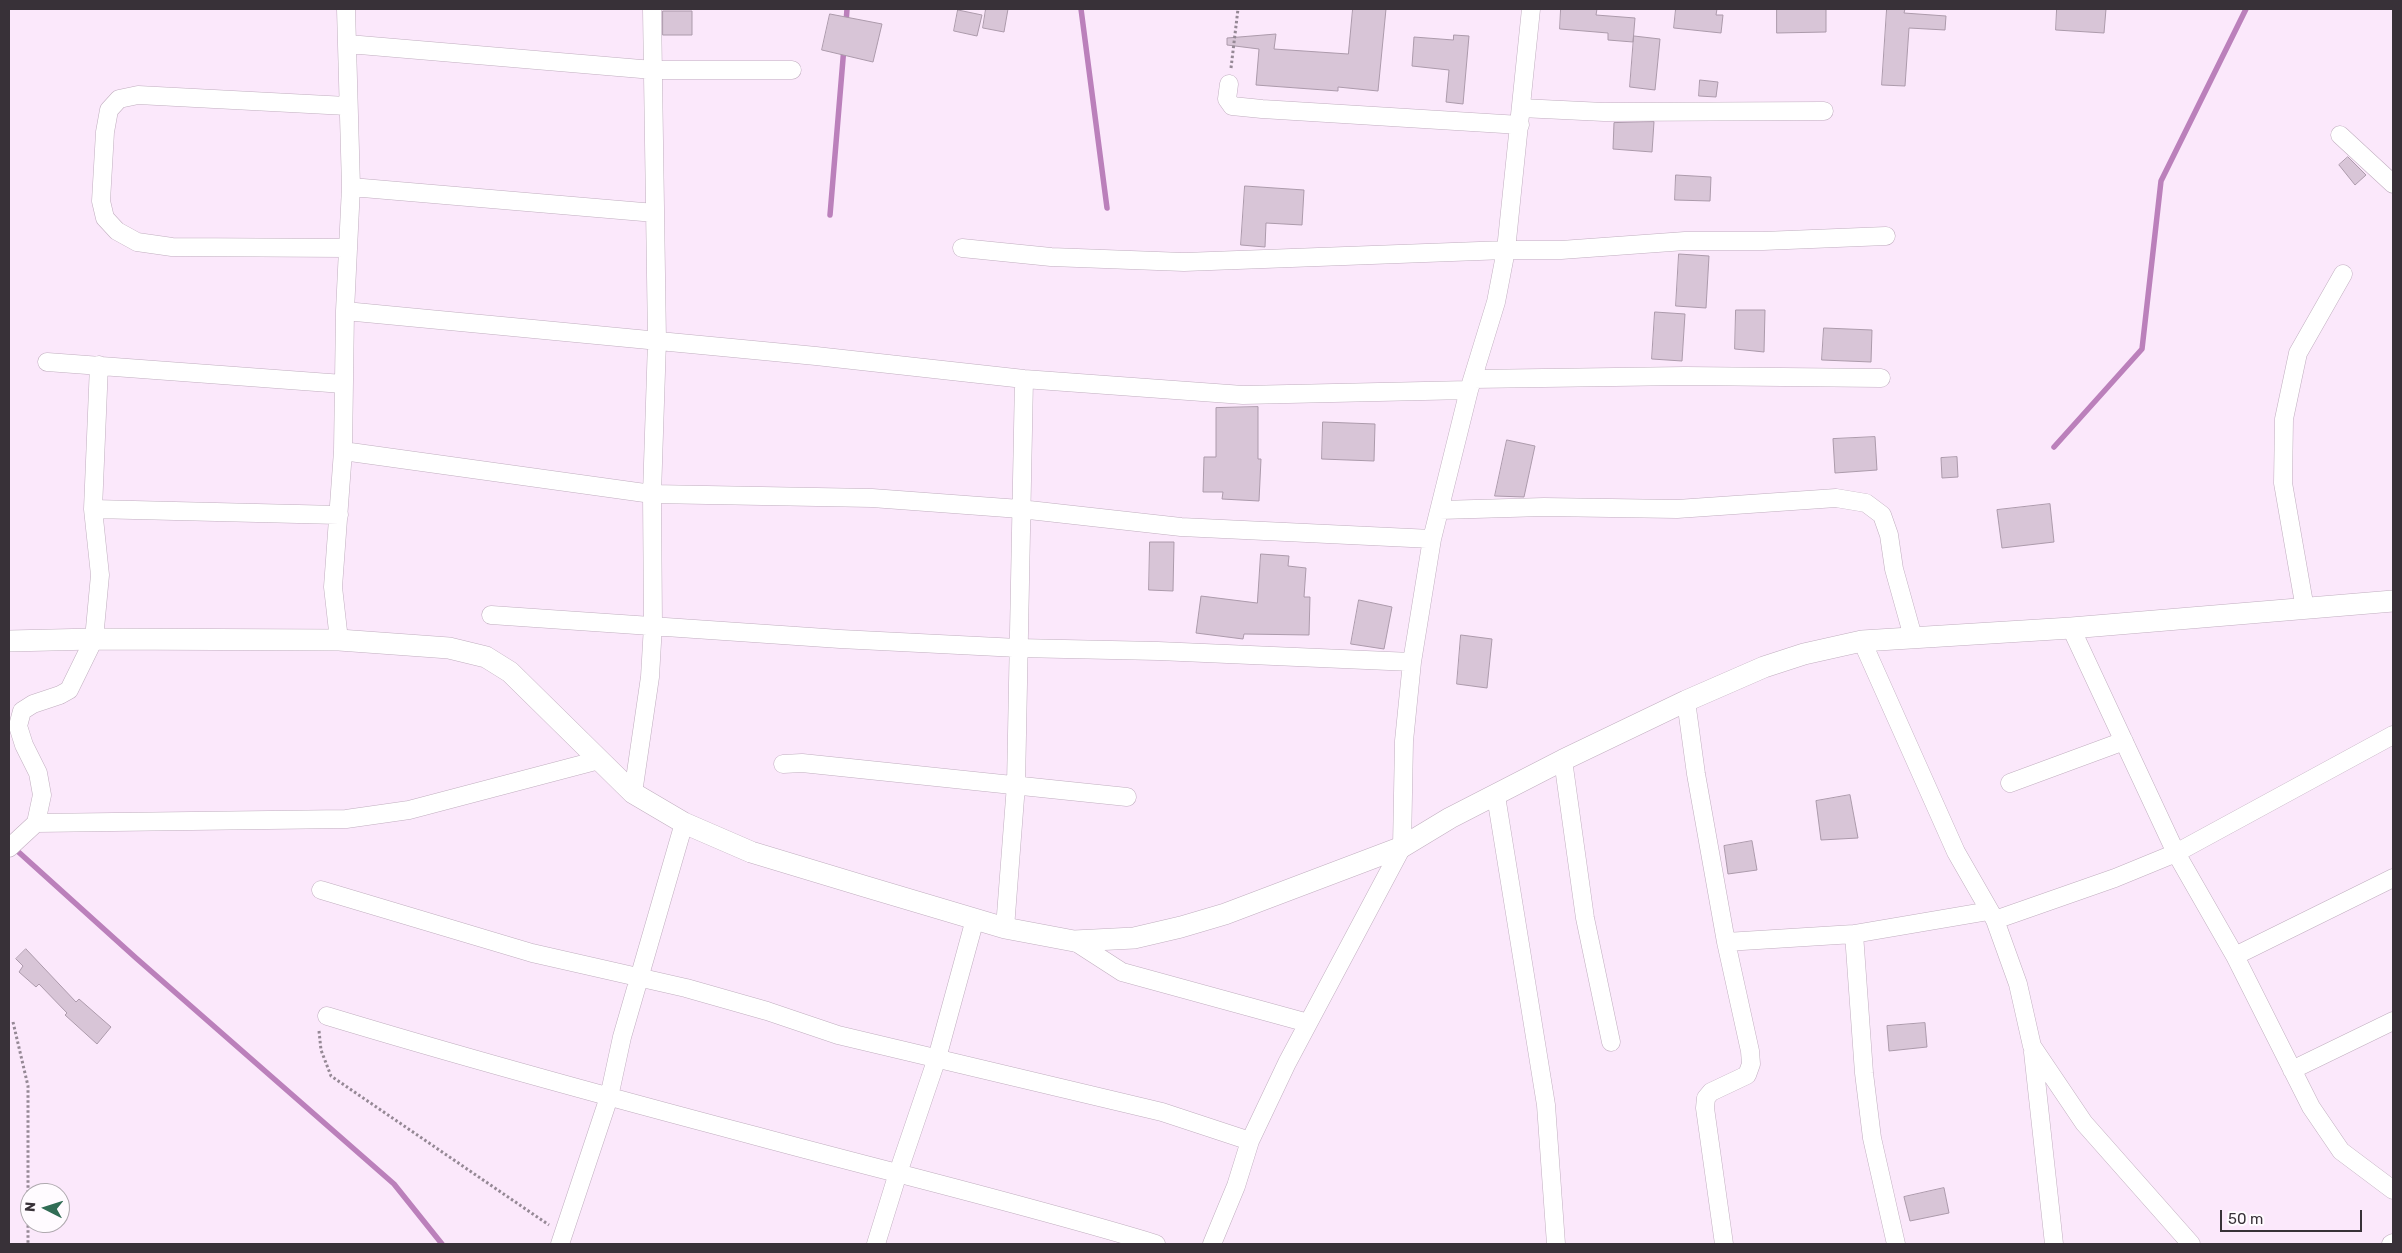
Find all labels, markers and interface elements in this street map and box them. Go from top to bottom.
north arrow [20,1183,70,1233]
scale bar [2222,1200,2364,1232]
text: N [22,1201,39,1213]
text: 50 m [2228,1210,2263,1228]

